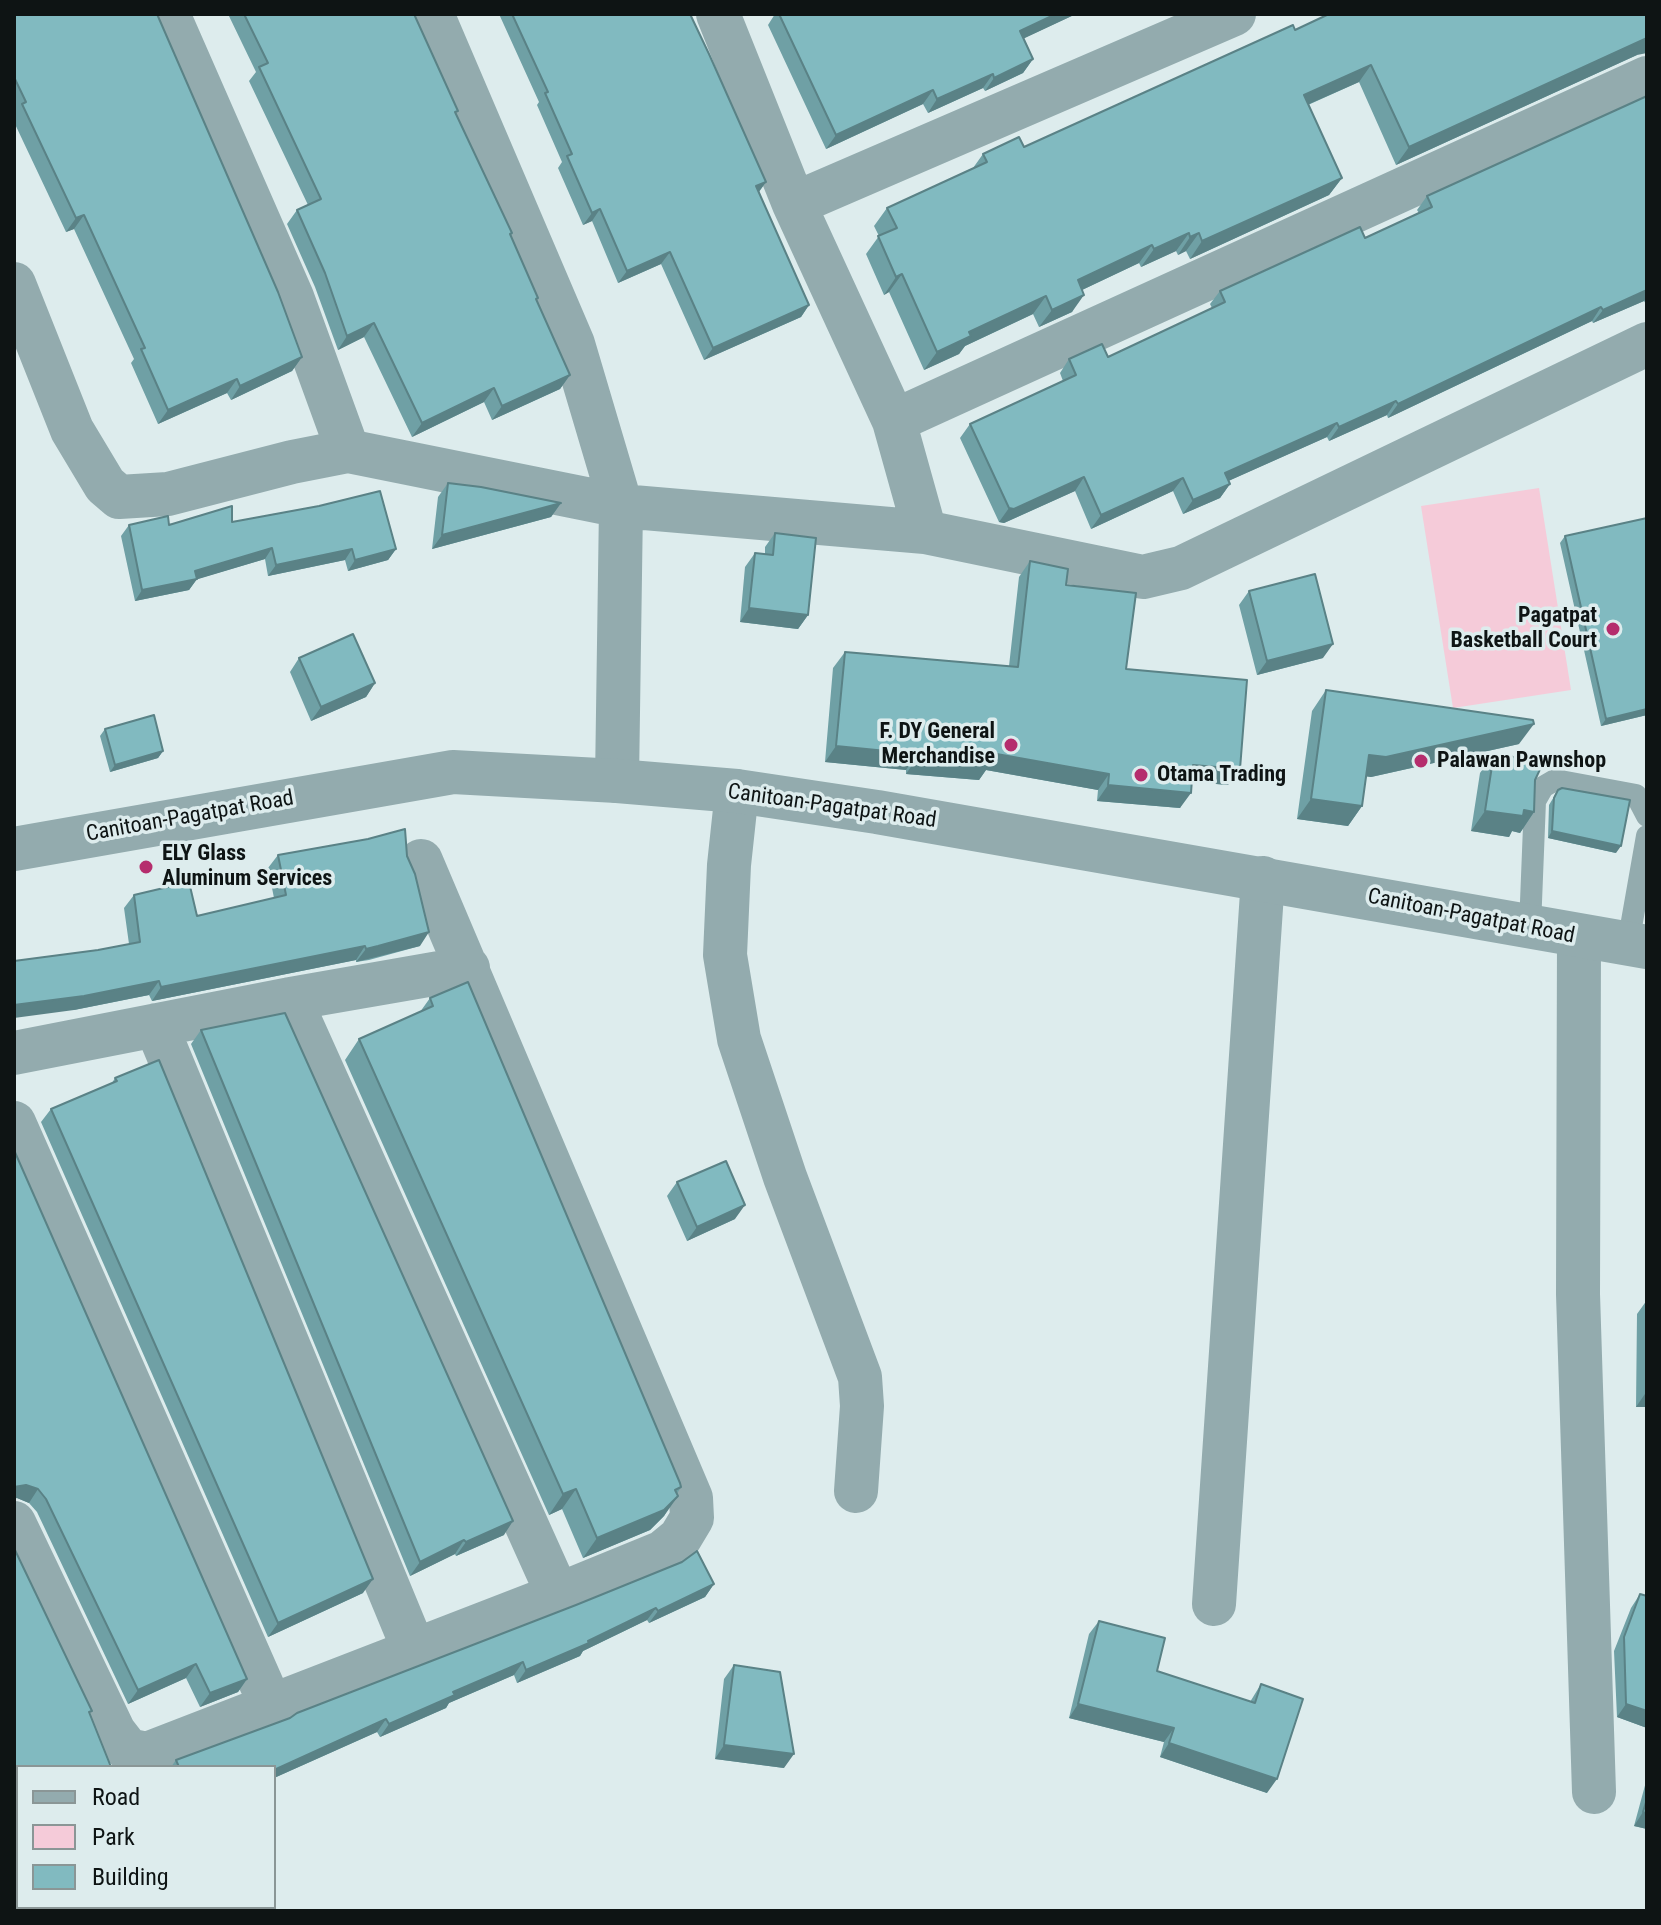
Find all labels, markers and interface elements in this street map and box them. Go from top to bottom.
place label: Pagatpat Basketball Court [1450,603,1597,654]
marker: Pagatpat Basketball Court [1604,620,1622,638]
place label: F. DY General Merchandise [879,719,995,770]
marker: F. DY General Merchandise [1002,736,1020,754]
place label: Palawan Pawnshop [1437,748,1606,774]
marker: Palawan Pawnshop [1412,752,1430,770]
place label: Otama Trading [1157,762,1286,788]
marker: Otama Trading [1132,766,1150,784]
street label: Canitoan-Pagatpat Road [726,779,938,835]
street label: Canitoan-Pagatpat Road [84,786,296,848]
place label: ELY Glass Aluminum Services [162,841,332,892]
marker: ELY Glass Aluminum Services [137,858,155,876]
street label: Canitoan-Pagatpat Road [1365,884,1577,950]
legend [16,1765,276,1909]
text: Road [92,1783,140,1811]
text: Park [92,1823,135,1851]
text: Building [92,1863,169,1891]

